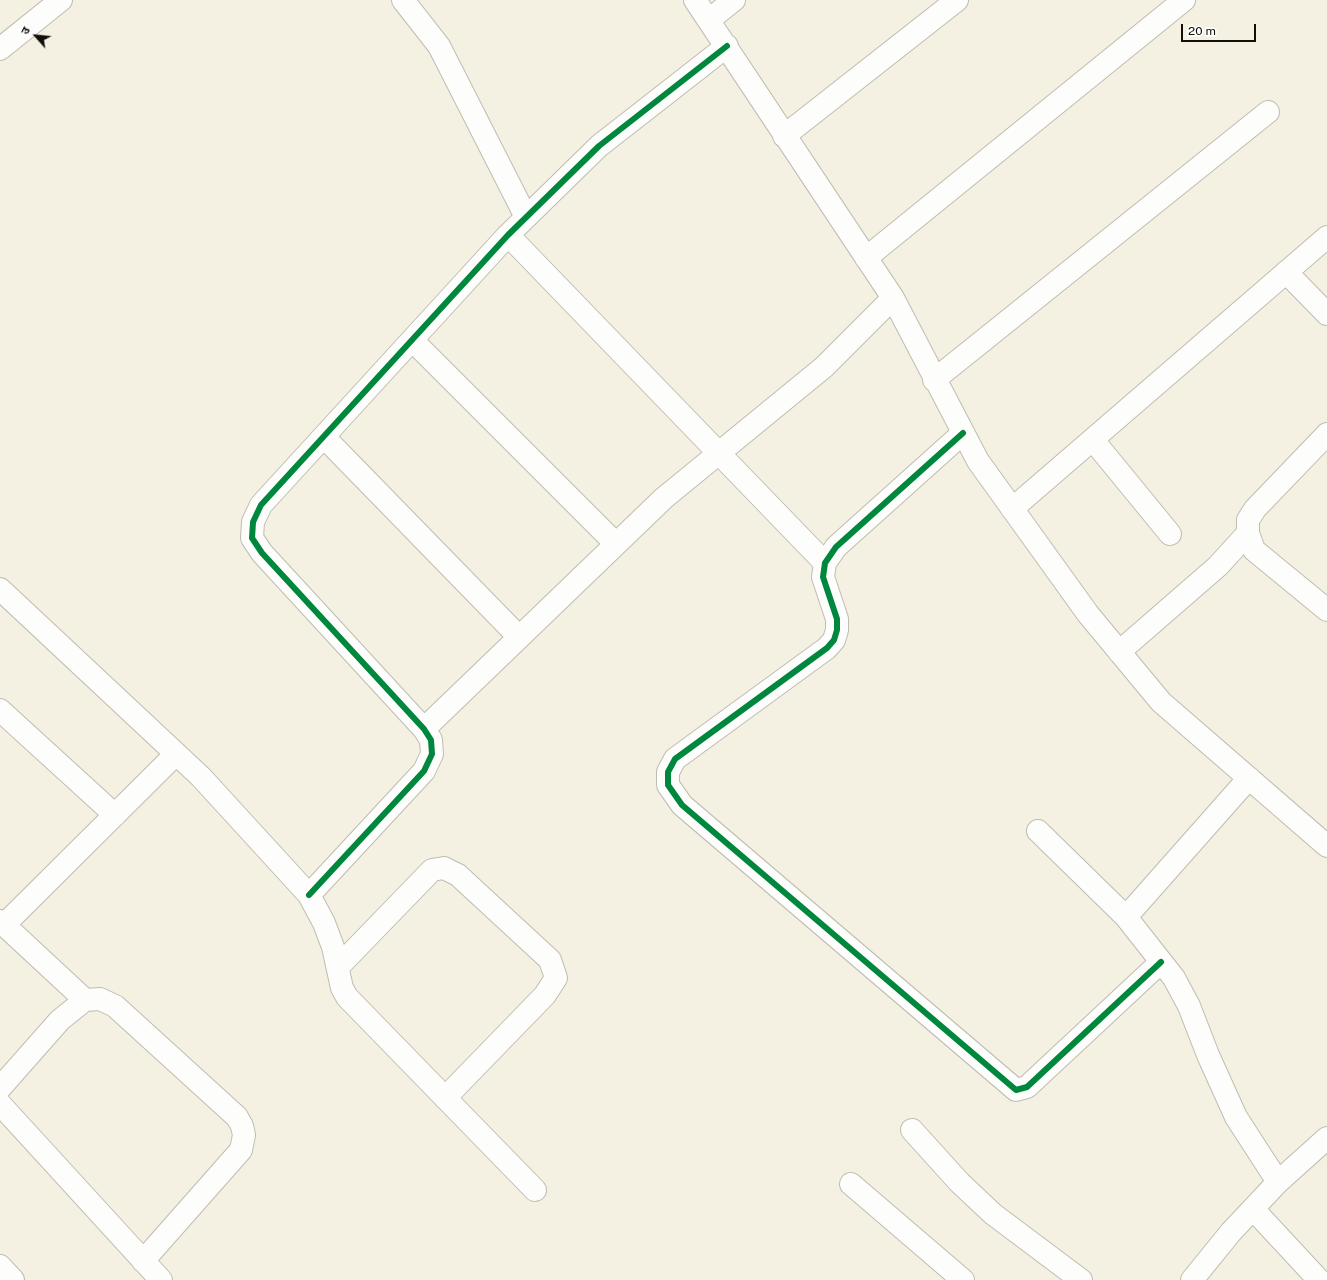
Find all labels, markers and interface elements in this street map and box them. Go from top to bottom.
north arrow [16,16,56,56]
scale bar [1183,16,1258,42]
text: 20 m [1188,24,1216,38]
text: उ [19,25,32,36]

